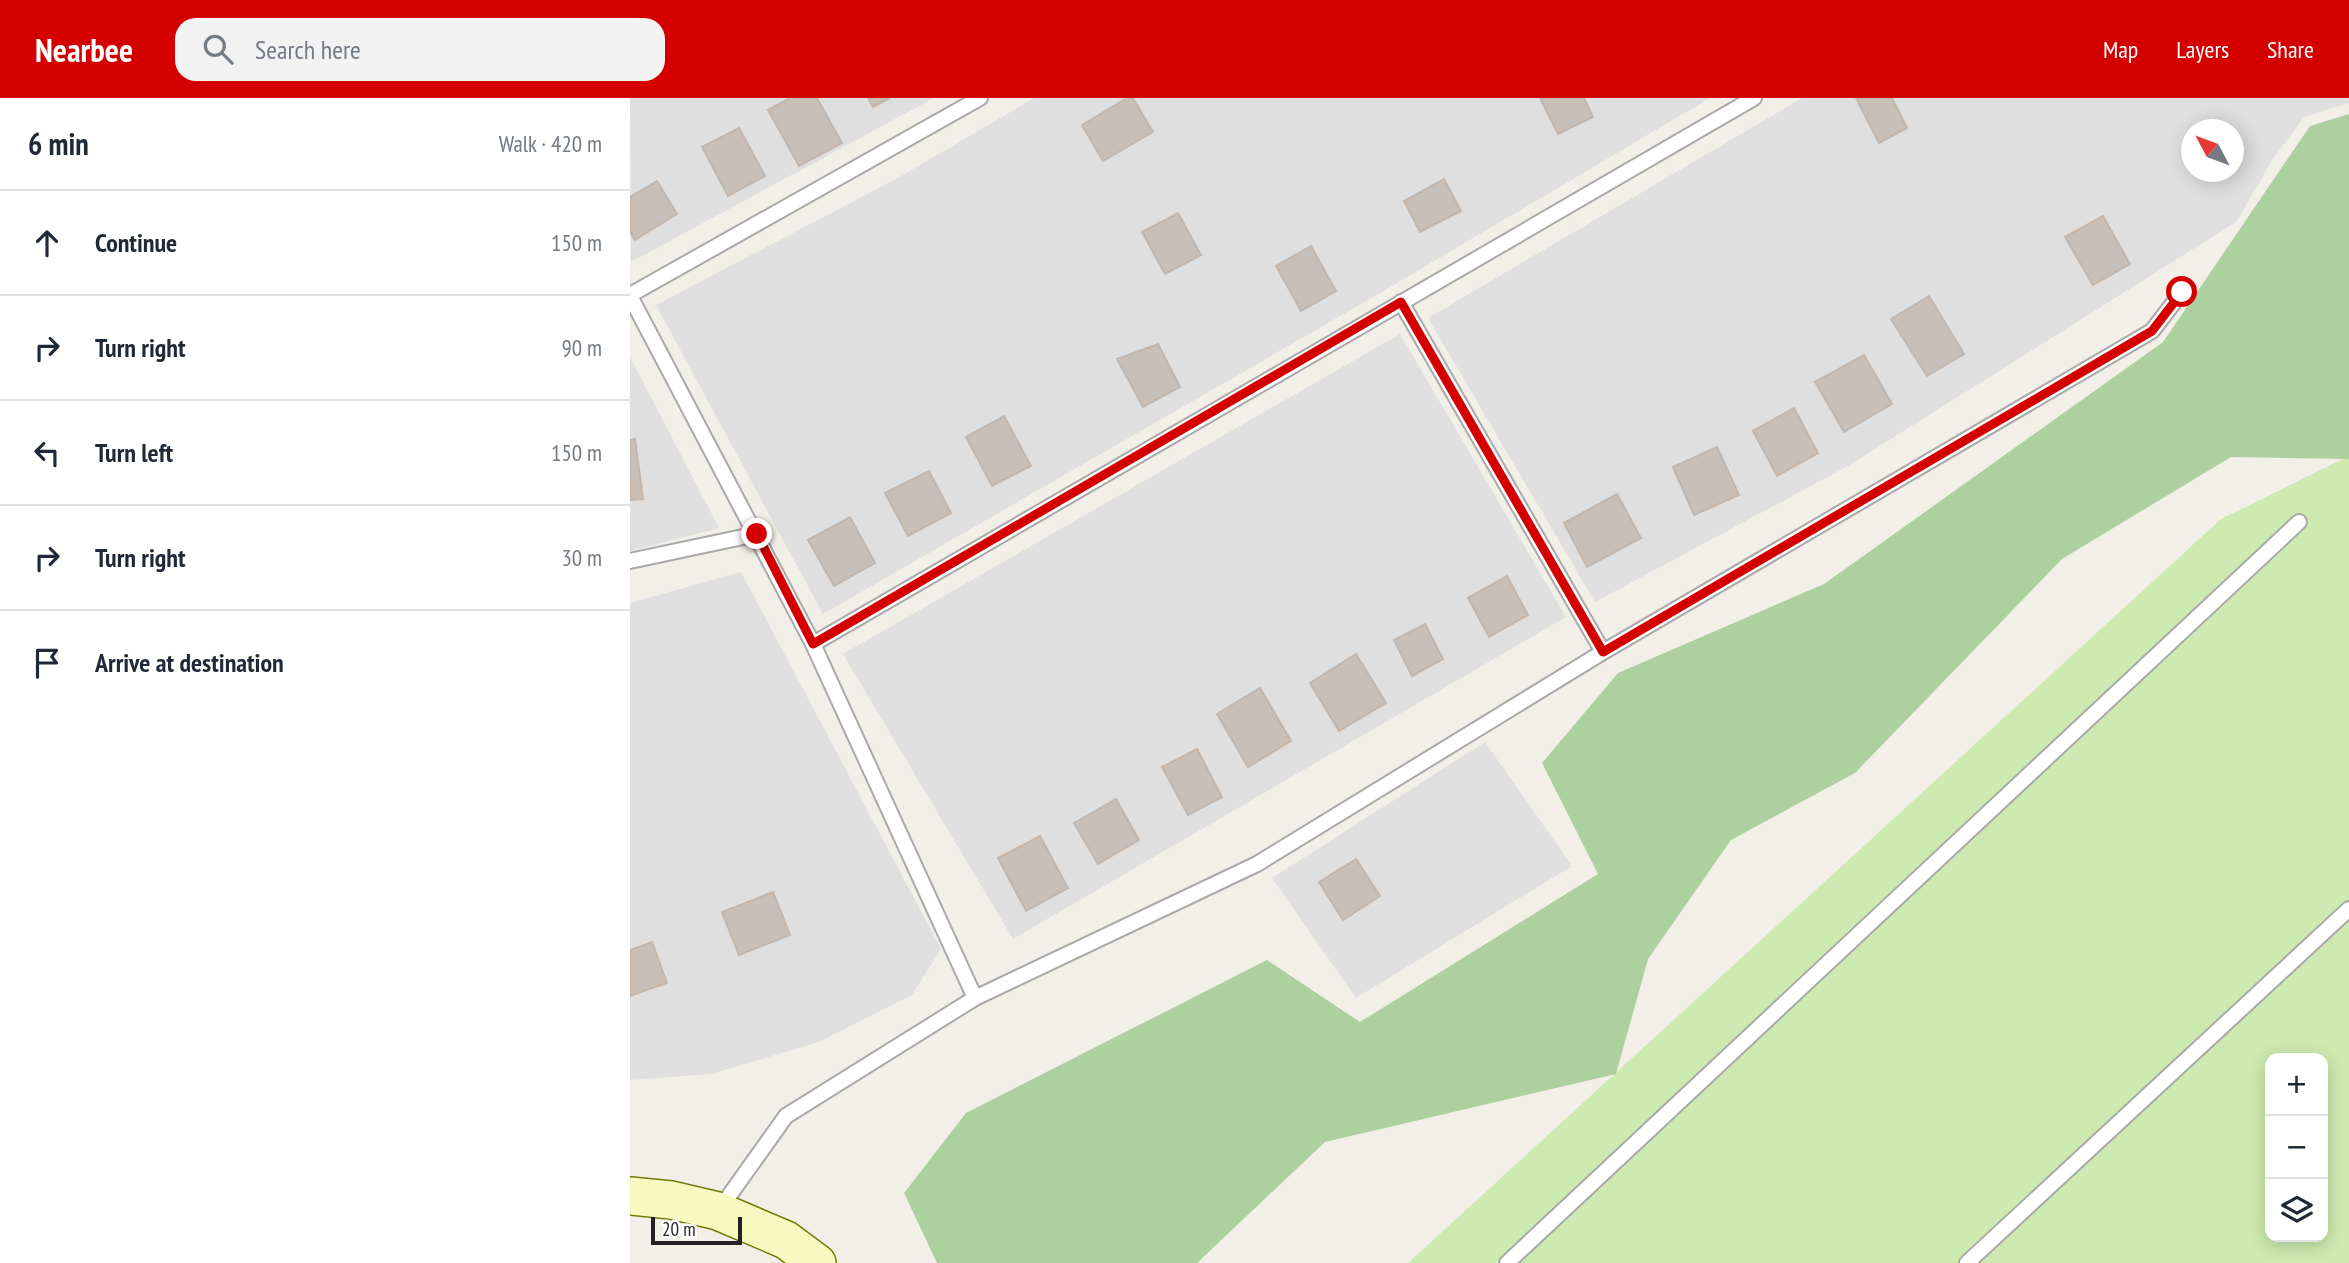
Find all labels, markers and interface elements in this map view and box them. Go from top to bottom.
search box [175,18,665,81]
text: Nearbee [35,28,133,71]
icon: search [199,30,237,68]
text: Search here [255,33,361,66]
text: Map [2103,34,2138,65]
text: Layers [2176,34,2229,65]
text: Share [2267,34,2314,65]
north arrow [2181,119,2244,182]
text: 6 min [28,124,89,163]
text: Walk · 420 m [499,129,602,158]
icon: ahead [28,224,66,262]
text: Continue [95,226,177,259]
text: 150 m [551,228,602,257]
route start [2166,276,2197,307]
icon: right [28,329,66,367]
text: Turn right [95,331,186,364]
text: 90 m [561,333,602,362]
icon: left [28,434,66,472]
text: Turn left [95,436,173,469]
text: 150 m [551,438,602,467]
route end [741,518,772,549]
icon: right [28,539,66,577]
text: Turn right [95,541,186,574]
text: 30 m [561,543,602,572]
icon: arrive [28,644,66,682]
text: Arrive at destination [95,646,284,679]
map controls [2265,1053,2328,1242]
button: + [2265,1053,2328,1116]
button: − [2265,1116,2328,1179]
button: layers [2265,1179,2328,1242]
scale bar [651,1214,742,1246]
text: 20 m [662,1217,696,1241]

